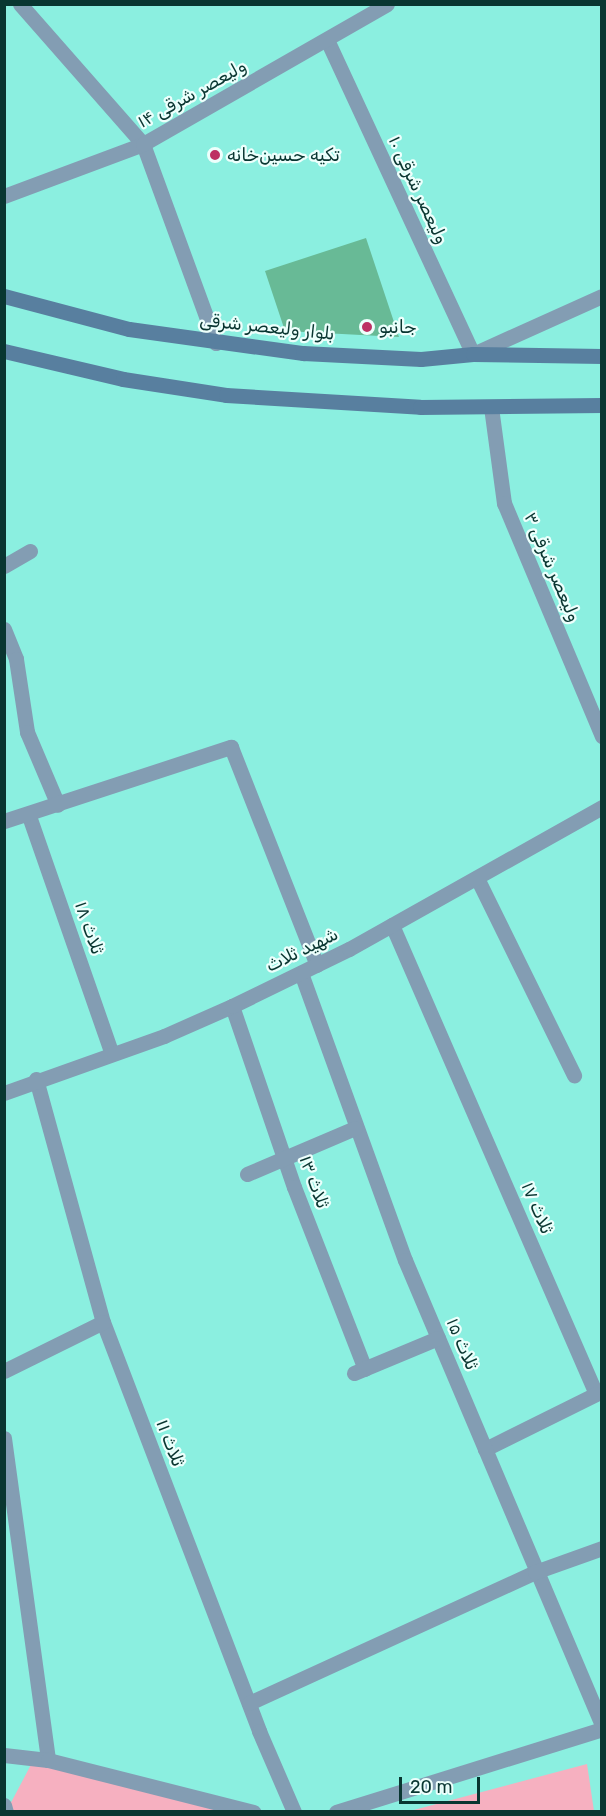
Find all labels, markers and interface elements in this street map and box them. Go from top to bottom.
street label: ولیعصر شرقی ۱۴ [134,55,250,133]
street label: ولیعصر شرقی ۱۰ [384,133,452,247]
place label: تکیه حسین‌خانه [227,144,340,166]
marker: تکیه حسین‌خانه [208,148,222,162]
street label: بلوار ولیعصر شرقی [198,309,336,345]
place label: جانبو [379,316,416,338]
marker: جانبو [360,320,374,334]
street label: ولیعصر شرقی ۳ [519,509,585,625]
street label: ثلاث ۱۸ [70,899,108,957]
street label: شهید ثلاث [262,923,342,977]
street label: ثلاث ۱۳ [294,1153,334,1211]
street label: ثلاث ۱۷ [516,1179,558,1237]
street label: ثلاث ۱۵ [441,1315,483,1373]
street label: ثلاث ۱۱ [151,1416,189,1470]
scale bar [402,1765,483,1803]
text: 20 m [410,1776,452,1798]

